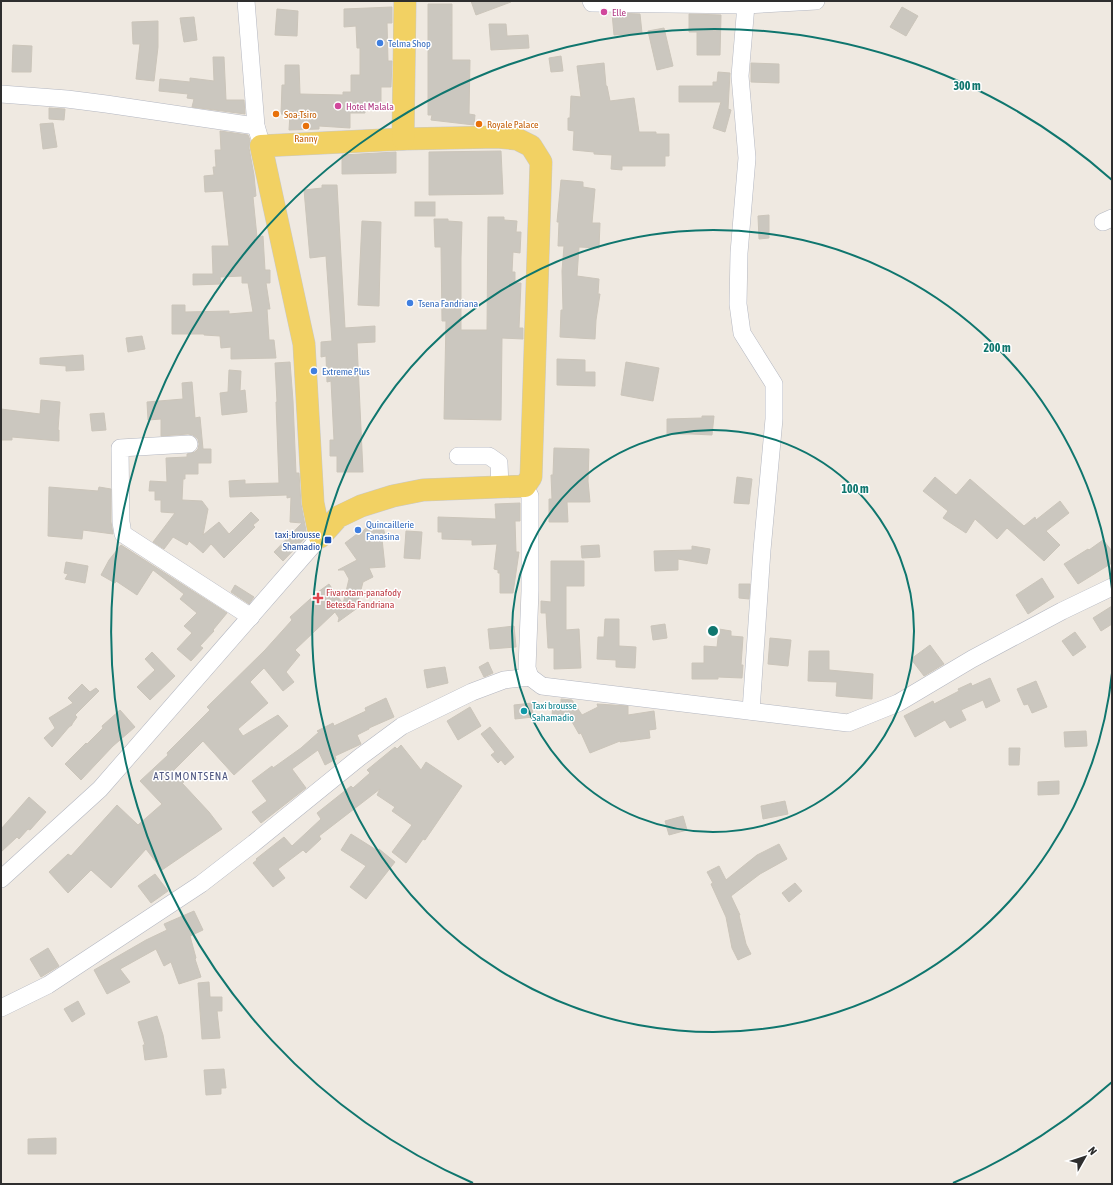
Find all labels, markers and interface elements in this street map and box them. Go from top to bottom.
marker: Elle [599,7,609,17]
place label: Elle [612,7,626,18]
marker: Telma Shop [375,38,385,48]
place label: Telma Shop [388,38,431,49]
text: 300 m [953,79,981,93]
marker: Hotel Malala [333,101,343,111]
place label: Hotel Malala [346,101,394,112]
marker: Soa-Tsiro [271,109,281,119]
place label: Soa-Tsiro [284,109,317,120]
marker: Royale Palace [474,119,484,129]
place label: Royale Palace [487,119,539,130]
marker: Ranny [301,121,311,131]
place label: Ranny [294,133,318,144]
marker: Tsena Fandriana [405,298,415,308]
place label: Tsena Fandriana [418,298,479,309]
text: 200 m [983,341,1011,355]
marker: Extreme Plus [309,366,319,376]
place label: Extreme Plus [322,366,370,377]
text: 100 m [841,482,869,496]
place label: Quincaillerie Fanasina [366,519,414,542]
marker: Quincaillerie Fanasina [353,525,363,535]
place label: taxi-brousse Shamadio [275,529,320,552]
marker: taxi-brousse Shamadio [323,535,333,545]
place label: Fivarotam-panafody Betesda Fandriana [326,587,401,610]
marker: Fivarotam-panafody Betesda Fandriana [313,593,323,603]
centre of rings [706,624,720,638]
place label: Taxi brousse Sahamadio [532,700,577,723]
marker: Taxi brousse Sahamadio [519,706,529,716]
district label: ATSIMONTSENA [153,770,229,782]
north arrow [1065,1137,1105,1177]
text: N [1086,1144,1099,1157]

